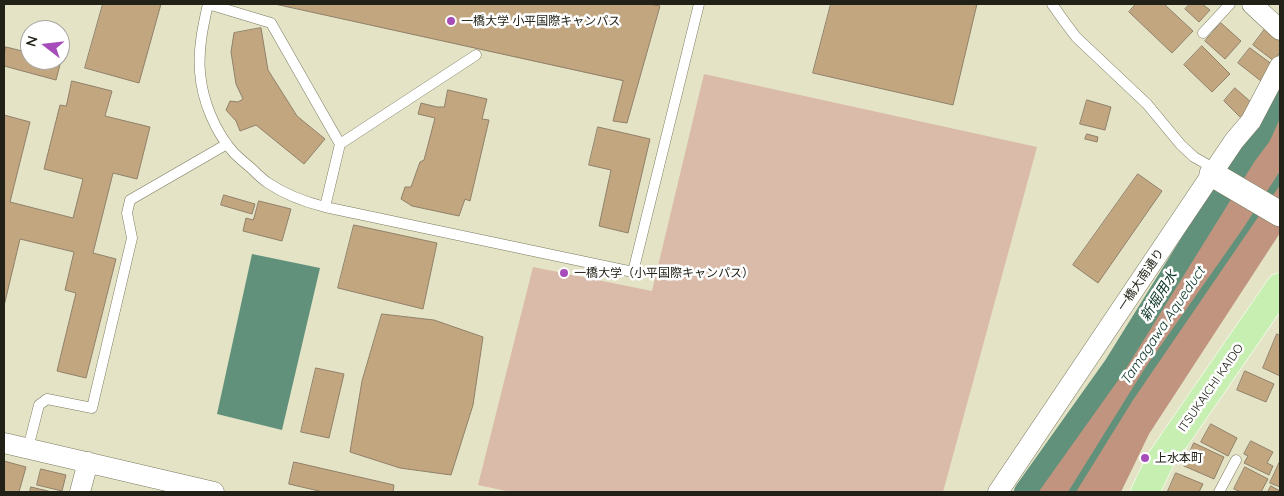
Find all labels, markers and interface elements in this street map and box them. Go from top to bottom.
place label: 一橋大学 小平国際キャンパス [461,14,620,28]
marker: 一橋大学 小平国際キャンパス [445,15,457,27]
north arrow [20,20,70,70]
text: N [21,34,42,49]
street label: 一橋大南通り [1115,246,1167,314]
water label: Tamagawa Aqueduct [1117,264,1209,388]
place label: 一橋大学（小平国際キャンパス） [574,266,754,280]
marker: 一橋大学（小平国際キャンパス） [558,267,570,279]
water label: 新堀用水 [1137,268,1181,324]
street label: ITSUKAICHI KAIDO [1175,341,1247,435]
place label: 上水本町 [1155,451,1203,465]
marker: 上水本町 [1139,452,1151,464]

